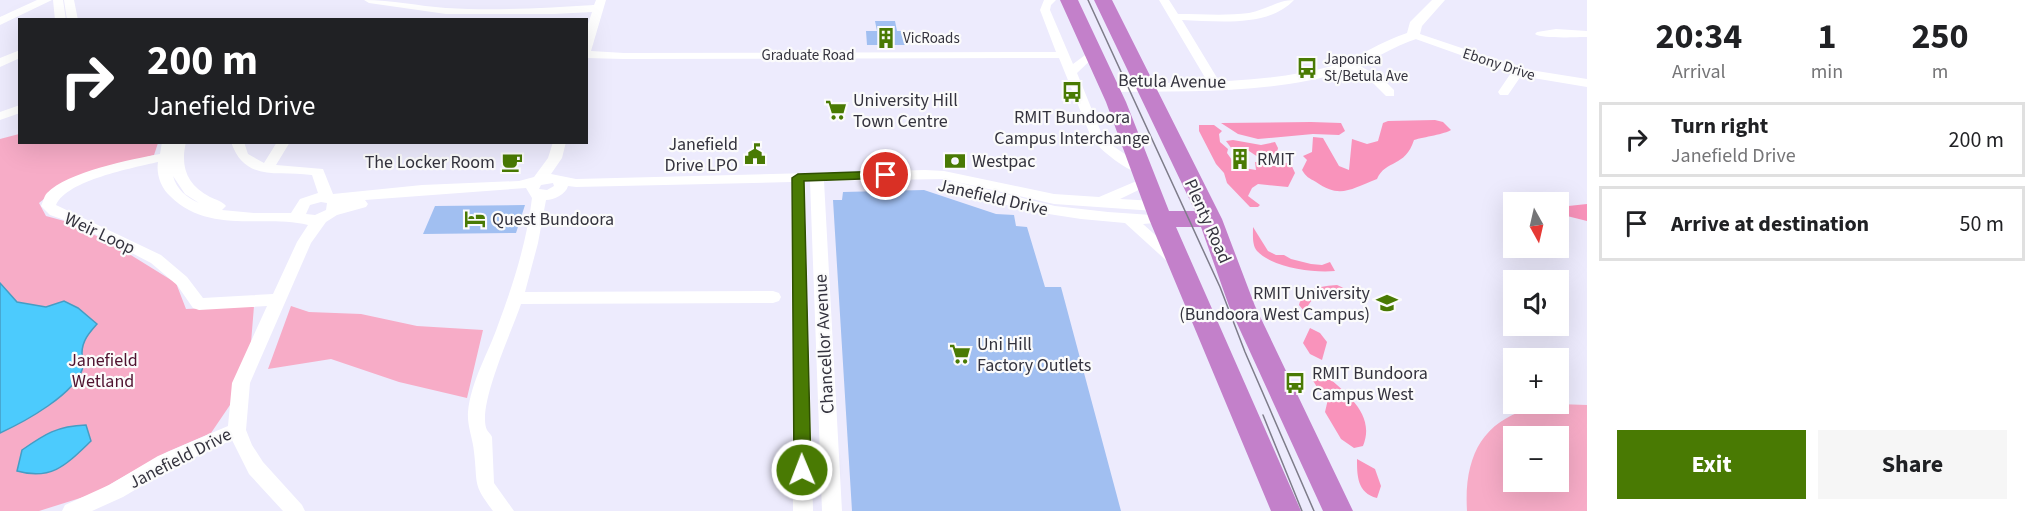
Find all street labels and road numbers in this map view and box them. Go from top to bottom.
street label: Ebony Drive [1460,43,1538,86]
street label: Graduate Road [761,45,855,66]
street label: Betula Avenue [1118,68,1226,95]
street label: Janefield Drive [935,173,1050,222]
street label: Plenty Road [1178,175,1237,268]
street label: Weir Loop [60,206,139,261]
street label: Chancellor Avenue [808,273,841,415]
street label: Janefield Drive [125,422,236,495]

